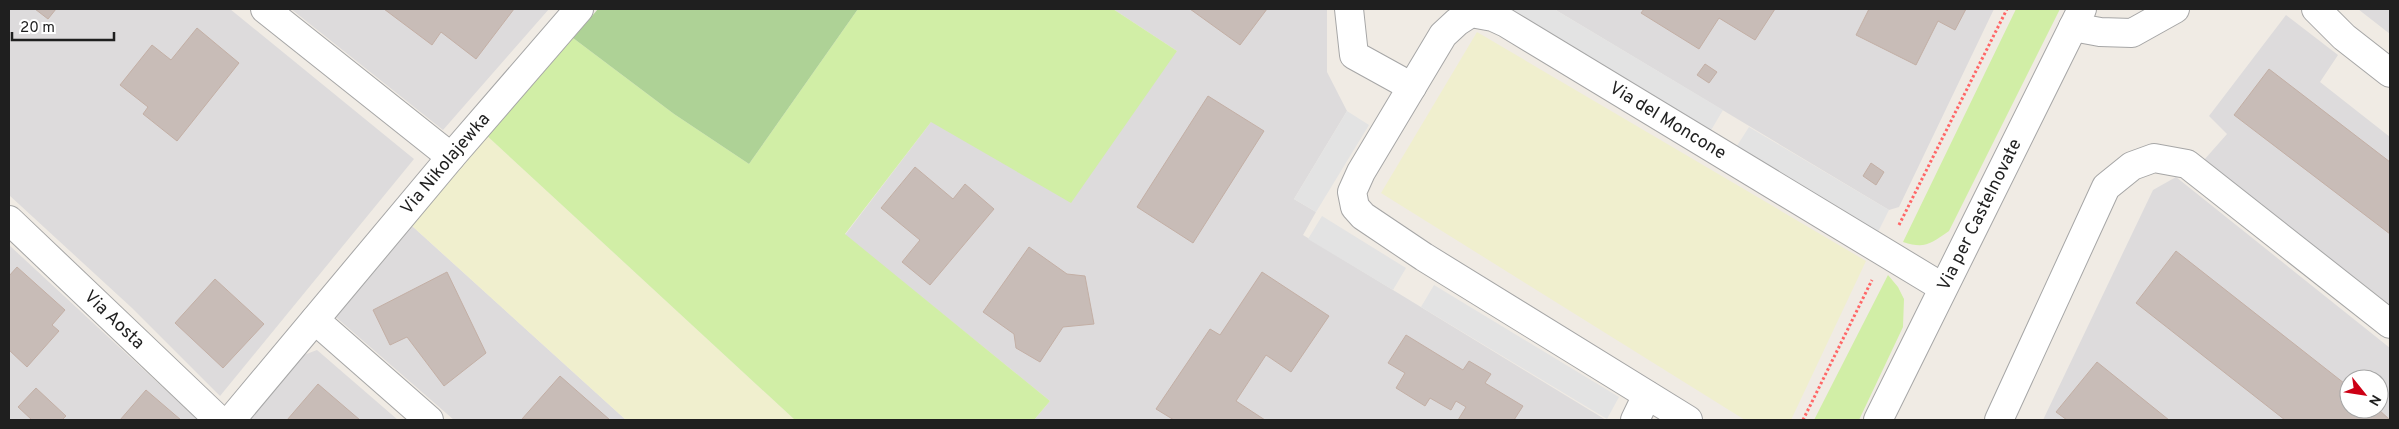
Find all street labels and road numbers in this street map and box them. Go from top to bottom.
street label: Via del Moncone [1605,77,1730,165]
street label: Via Nikolajewka [396,108,495,220]
street label: Via per Castelnovate [1932,135,2027,295]
street label: Via Aosta [79,286,149,354]

